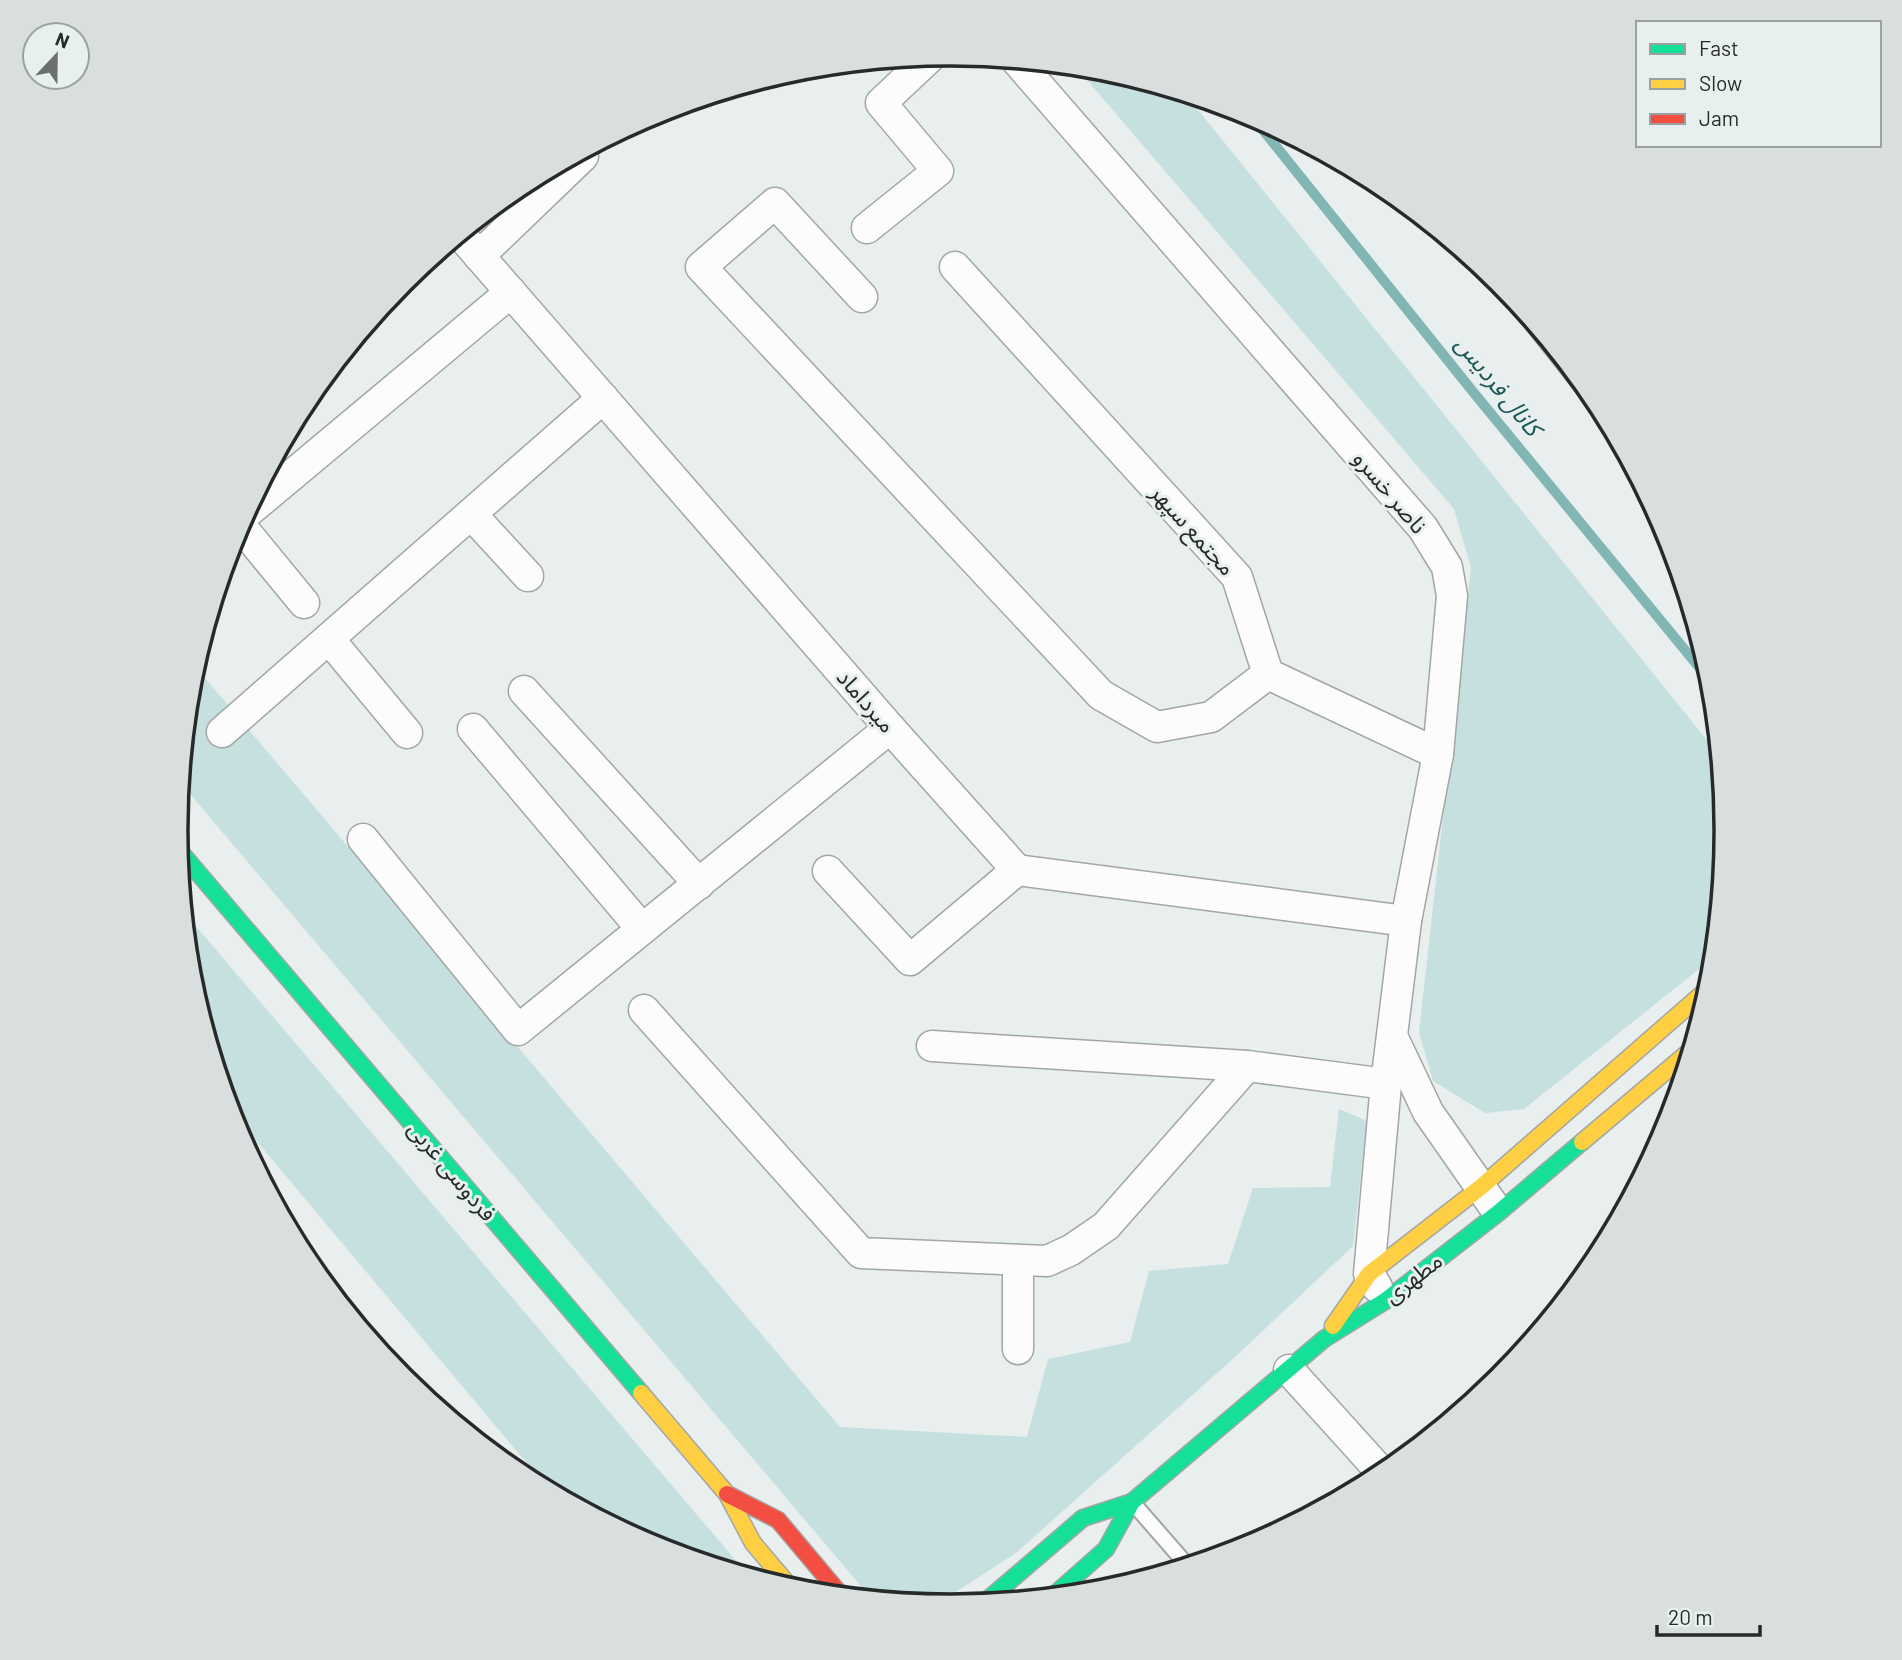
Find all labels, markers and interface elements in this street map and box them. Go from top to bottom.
north arrow [21,21,91,91]
legend [1636,21,1881,147]
text: N [52,27,73,53]
text: Fast [1699,35,1739,60]
text: Slow [1699,70,1742,95]
text: Jam [1699,105,1739,130]
water label: کانال فردیس [1449,329,1551,445]
street label: ناصر خسرو [1347,444,1434,539]
street label: مجتمع سپهر [1142,477,1242,583]
street label: میرداماد [831,663,902,739]
street label: فردوسی غربی [402,1114,503,1227]
street label: مطهری [1378,1246,1448,1310]
scale bar [1657,1594,1760,1638]
text: 20 m [1668,1604,1713,1629]

